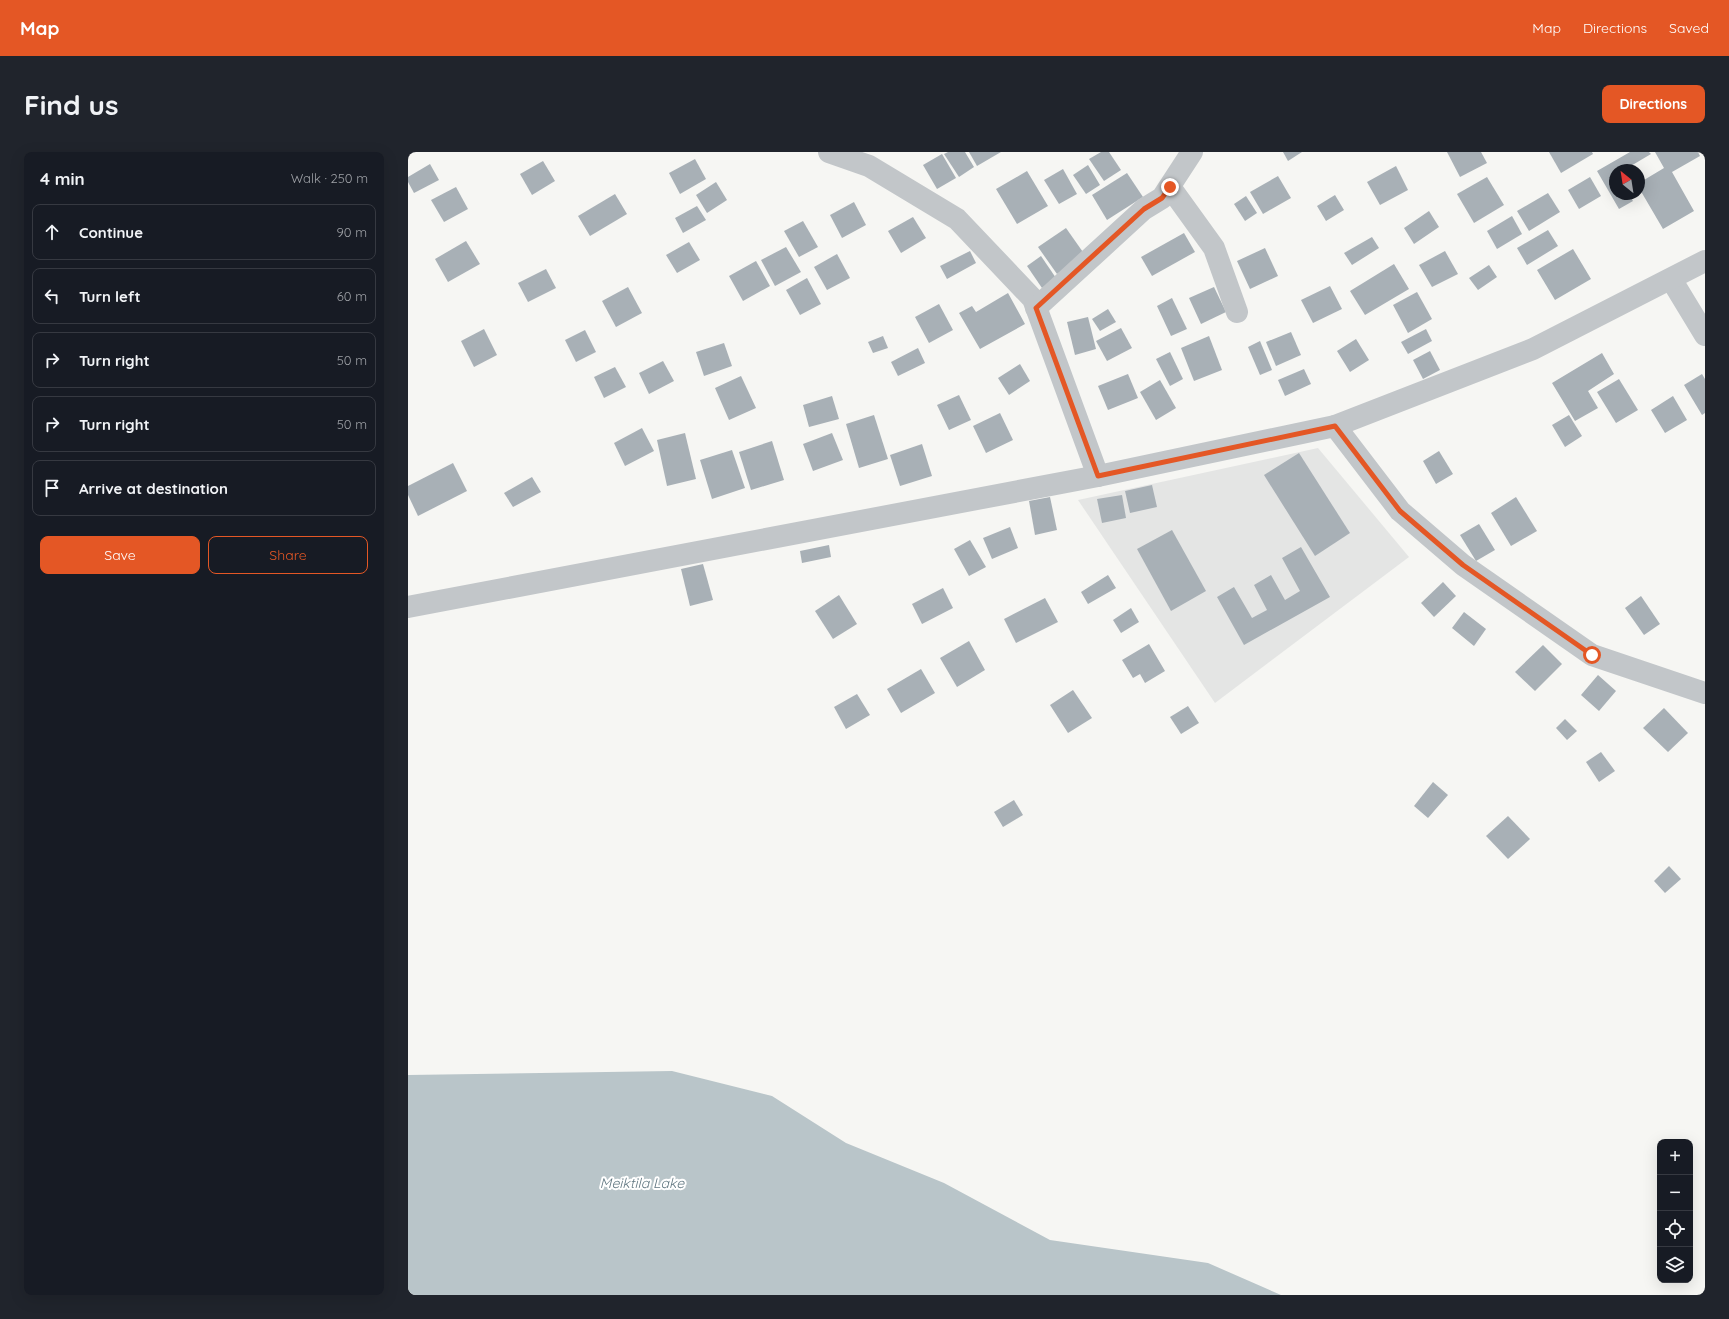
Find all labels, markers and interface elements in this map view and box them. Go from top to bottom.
text: Map [20,16,59,40]
text: Map [1532,19,1561,37]
text: Directions [1583,19,1647,37]
text: Saved [1669,19,1709,37]
button: Directions [1602,85,1705,123]
text: Find us [24,87,118,122]
north arrow [1609,164,1645,200]
text: 4 min [40,168,85,189]
text: Walk · 250 m [291,170,368,186]
route end [1161,178,1179,196]
icon: ahead [41,221,63,243]
text: Continue [79,223,143,242]
text: 90 m [337,224,367,240]
icon: left [41,285,63,307]
text: Turn left [79,287,141,306]
text: 60 m [337,288,367,304]
icon: right [41,349,63,371]
text: Turn right [79,351,150,370]
text: 50 m [337,352,367,368]
icon: right [41,413,63,435]
text: Turn right [79,415,150,434]
text: 50 m [337,416,367,432]
icon: arrive [41,477,63,499]
text: Arrive at destination [79,479,228,498]
button: Save [40,536,200,574]
button: Share [208,536,368,574]
route start [1583,646,1601,664]
map controls [1657,1139,1693,1283]
button: + [1657,1139,1693,1175]
water label: Meiktila Lake [600,1174,685,1192]
button: − [1657,1175,1693,1211]
button: locate [1657,1211,1693,1247]
button: layers [1657,1247,1693,1283]

